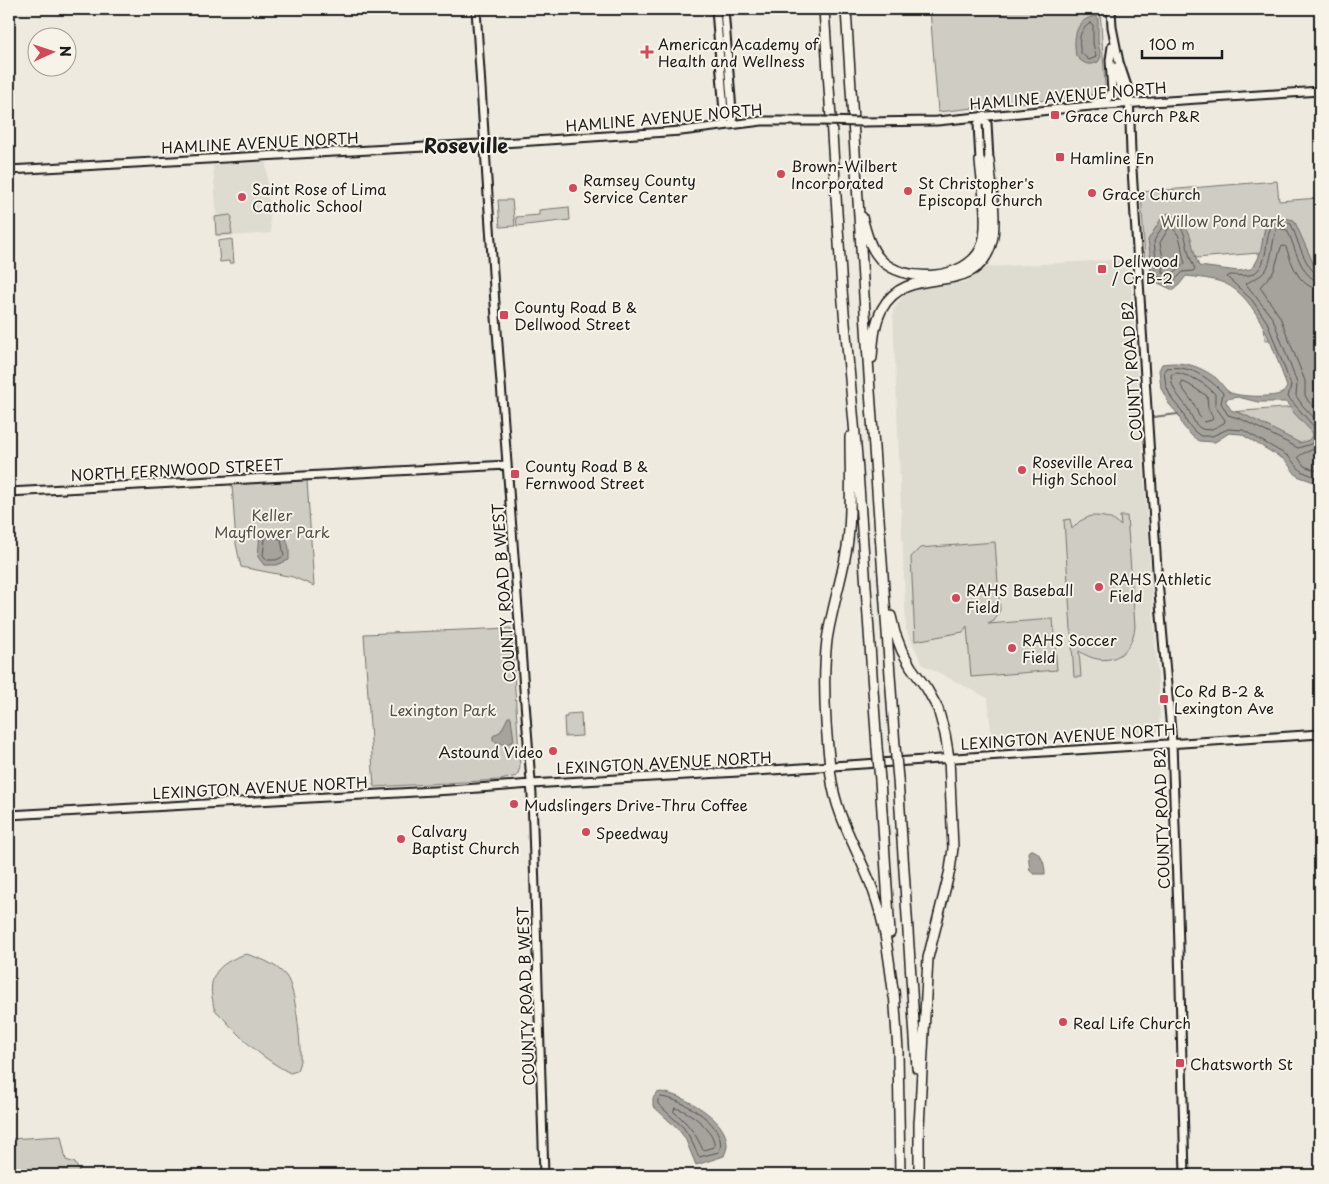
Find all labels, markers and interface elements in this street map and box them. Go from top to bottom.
north arrow [28,28,78,78]
scale bar [1142,28,1222,60]
place label: American Academy of Health and Wellness [658,32,820,72]
text: 100 m [1149,32,1195,55]
text: N [55,45,76,57]
marker: American Academy of Health and Wellness [640,45,654,59]
street label: HAMLINE AVENUE NORTH [968,75,1168,115]
street label: HAMLINE AVENUE NORTH [564,97,764,137]
place label: Grace Church P&R [1065,104,1200,127]
marker: Grace Church P&R [1049,109,1061,121]
street label: HAMLINE AVENUE NORTH [161,125,359,159]
district label: Roseville [424,130,508,160]
place label: Hamline En [1070,146,1154,169]
marker: Hamline En [1054,151,1066,163]
place label: Brown-Wilbert Incorporated [791,154,897,194]
place label: Ramsey County Service Center [583,168,696,208]
marker: Brown-Wilbert Incorporated [775,168,787,180]
place label: St Christopher's Episcopal Church [918,171,1043,211]
place label: Saint Rose of Lima Catholic School [252,177,386,217]
marker: Ramsey County Service Center [567,182,579,194]
place label: Grace Church [1102,182,1201,205]
marker: St Christopher's Episcopal Church [902,185,914,197]
marker: Grace Church [1086,187,1098,199]
marker: Saint Rose of Lima Catholic School [236,191,248,203]
park label: Willow Pond Park [1161,209,1286,232]
place label: Dellwood / Cr B-2 [1112,249,1178,289]
marker: Dellwood / Cr B-2 [1096,263,1108,275]
place label: County Road B & Dellwood Street [514,295,637,335]
street label: COUNTY ROAD B2 [1115,300,1147,442]
marker: County Road B & Dellwood Street [498,309,510,321]
place label: Roseville Area High School [1032,450,1133,490]
street label: NORTH FERNWOOD STREET [70,452,285,486]
place label: County Road B & Fernwood Street [525,454,648,494]
marker: Roseville Area High School [1016,464,1028,476]
marker: County Road B & Fernwood Street [509,468,521,480]
street label: COUNTY ROAD B WEST [485,502,521,683]
park label: Keller Mayflower Park [214,503,330,543]
place label: RAHS Athletic Field [1109,567,1211,607]
place label: RAHS Baseball Field [966,578,1073,618]
marker: RAHS Athletic Field [1093,581,1105,593]
marker: RAHS Baseball Field [950,592,962,604]
place label: RAHS Soccer Field [1022,628,1118,668]
marker: RAHS Soccer Field [1006,642,1018,654]
place label: Co Rd B-2 & Lexington Ave [1174,679,1274,719]
marker: Co Rd B-2 & Lexington Ave [1158,693,1170,705]
park label: Lexington Park [390,698,496,721]
street label: LEXINGTON AVENUE NORTH [960,717,1176,755]
place label: Astound Video [438,740,543,763]
marker: Astound Video [547,745,559,757]
street label: LEXINGTON AVENUE NORTH [556,745,772,779]
street label: COUNTY ROAD B2 [1147,748,1175,890]
street label: LEXINGTON AVENUE NORTH [152,770,368,804]
place label: Mudslingers Drive-Thru Coffee [524,793,748,816]
marker: Mudslingers Drive-Thru Coffee [508,798,520,810]
place label: Calvary Baptist Church [411,819,520,859]
place label: Speedway [596,821,668,844]
marker: Speedway [580,826,592,838]
marker: Calvary Baptist Church [395,833,407,845]
street label: COUNTY ROAD B WEST [510,905,540,1086]
place label: Real Life Church [1073,1011,1191,1034]
marker: Real Life Church [1057,1016,1069,1028]
place label: Chatsworth St [1190,1052,1293,1075]
marker: Chatsworth St [1174,1057,1186,1069]

